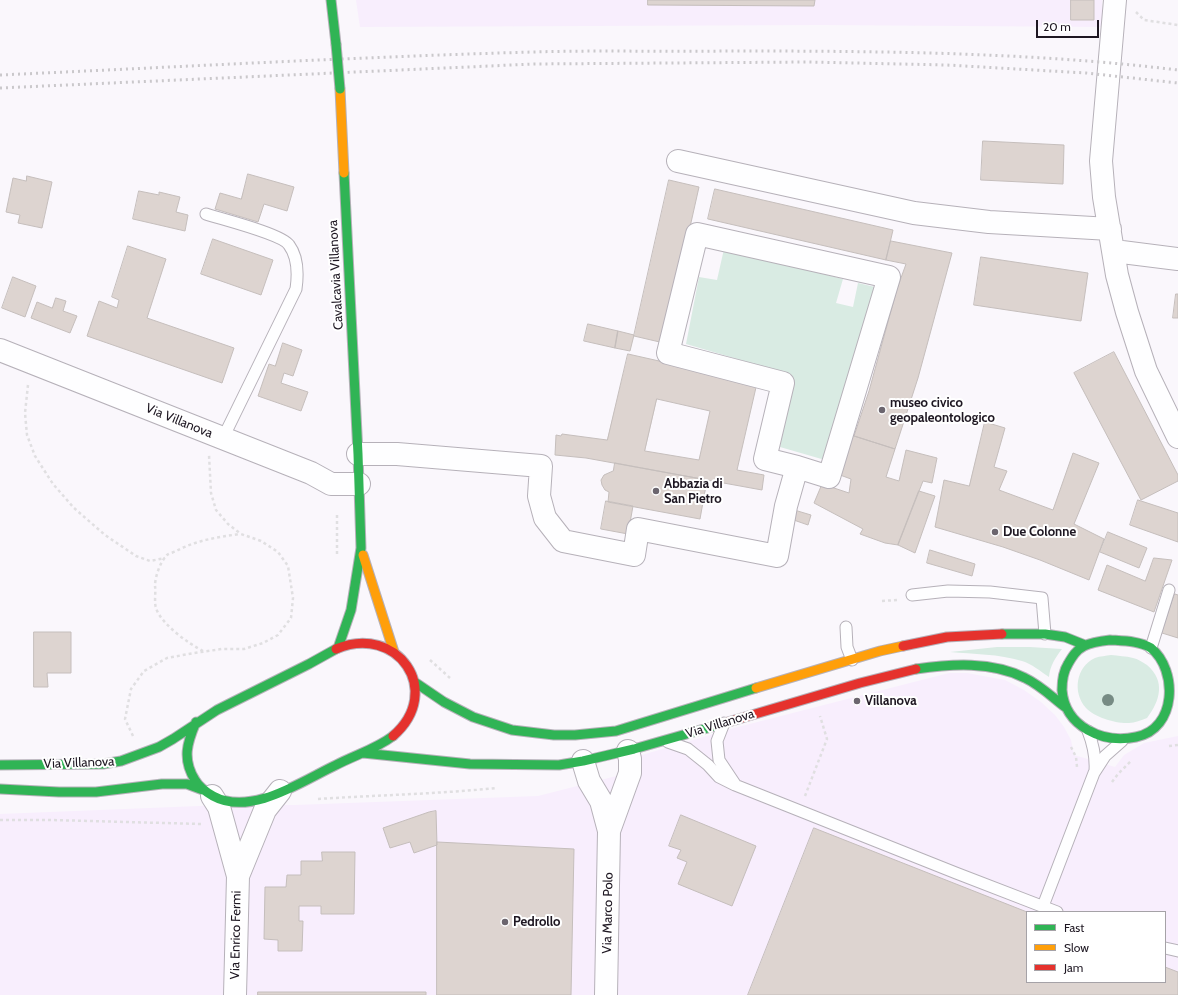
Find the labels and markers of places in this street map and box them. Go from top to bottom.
place label: museo civico geopaleontologico [890,395,995,426]
marker: museo civico geopaleontologico [877,405,887,415]
place label: Abbazia di San Pietro [664,476,723,507]
marker: Abbazia di San Pietro [651,486,661,496]
place label: Due Colonne [1003,524,1076,540]
marker: Due Colonne [990,527,1000,537]
place label: Villanova [865,693,917,709]
marker: Villanova [852,696,862,706]
place label: Pedrollo [513,914,560,930]
marker: Pedrollo [500,917,510,927]

